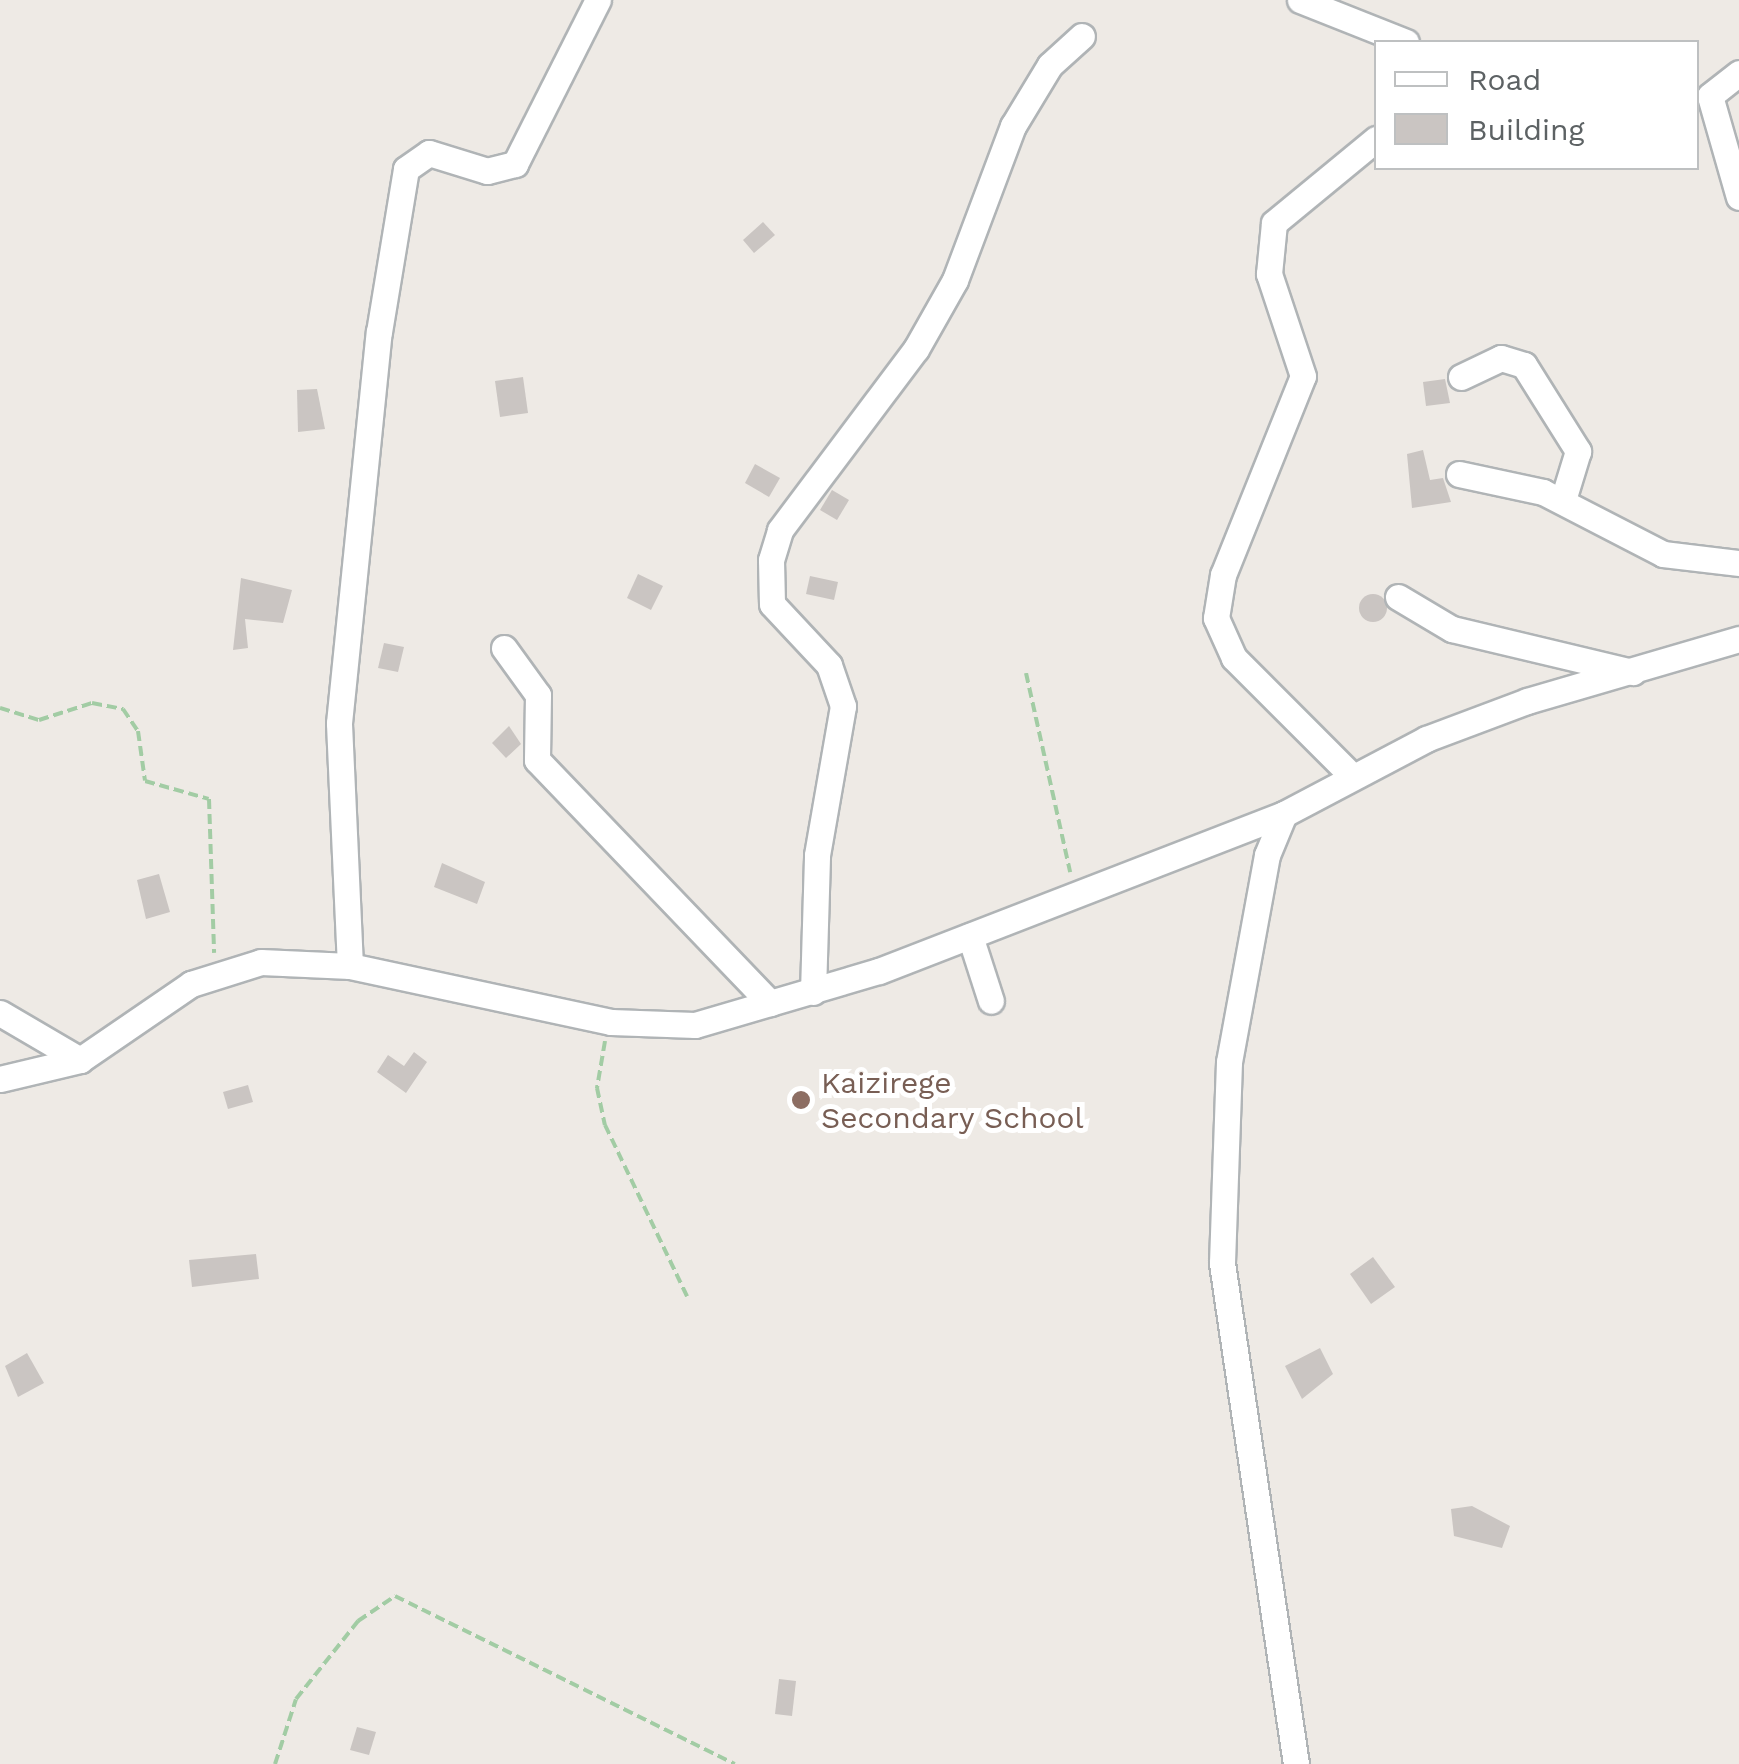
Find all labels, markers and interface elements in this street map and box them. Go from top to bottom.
legend [1374,40,1699,170]
text: Road [1468,62,1541,97]
text: Building [1468,112,1585,147]
place label: Kaizirege Secondary School [821,1065,1084,1136]
marker: Kaizirege Secondary School [790,1089,812,1111]

